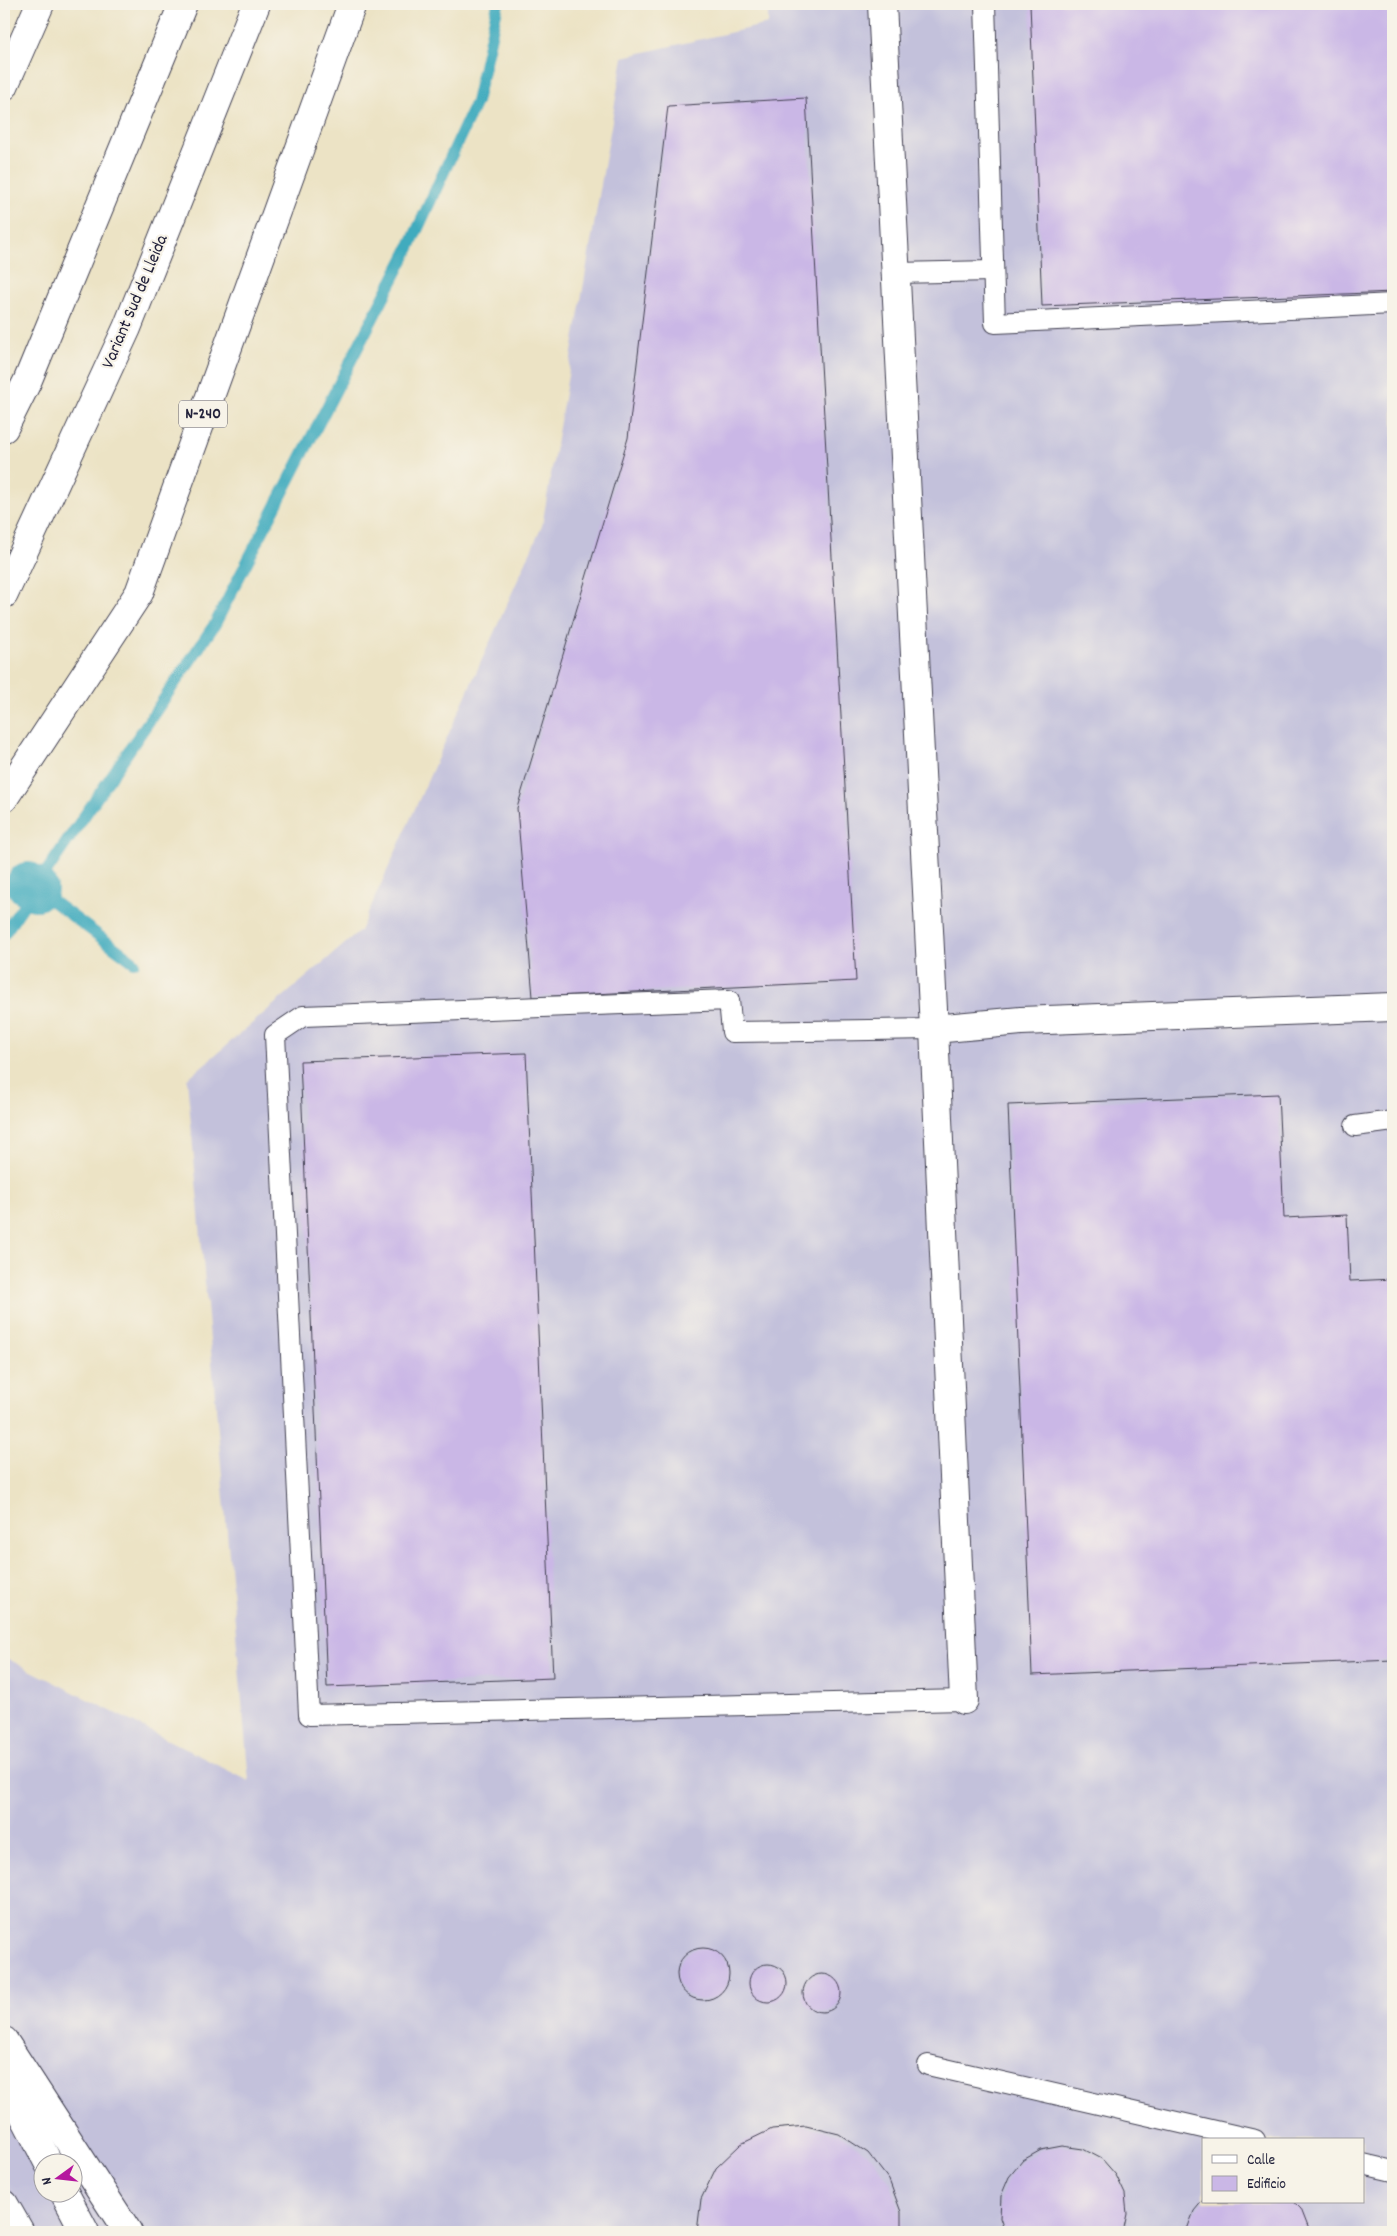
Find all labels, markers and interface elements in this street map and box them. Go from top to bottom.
street label: Variant Sud de Lleida [97,231,176,373]
road number: N-240 [179,400,227,428]
legend [1202,2138,1364,2204]
text: Calle [1247,2150,1276,2172]
north arrow [32,2154,82,2204]
text: Edificio [1247,2174,1286,2196]
text: N [37,2175,58,2187]

